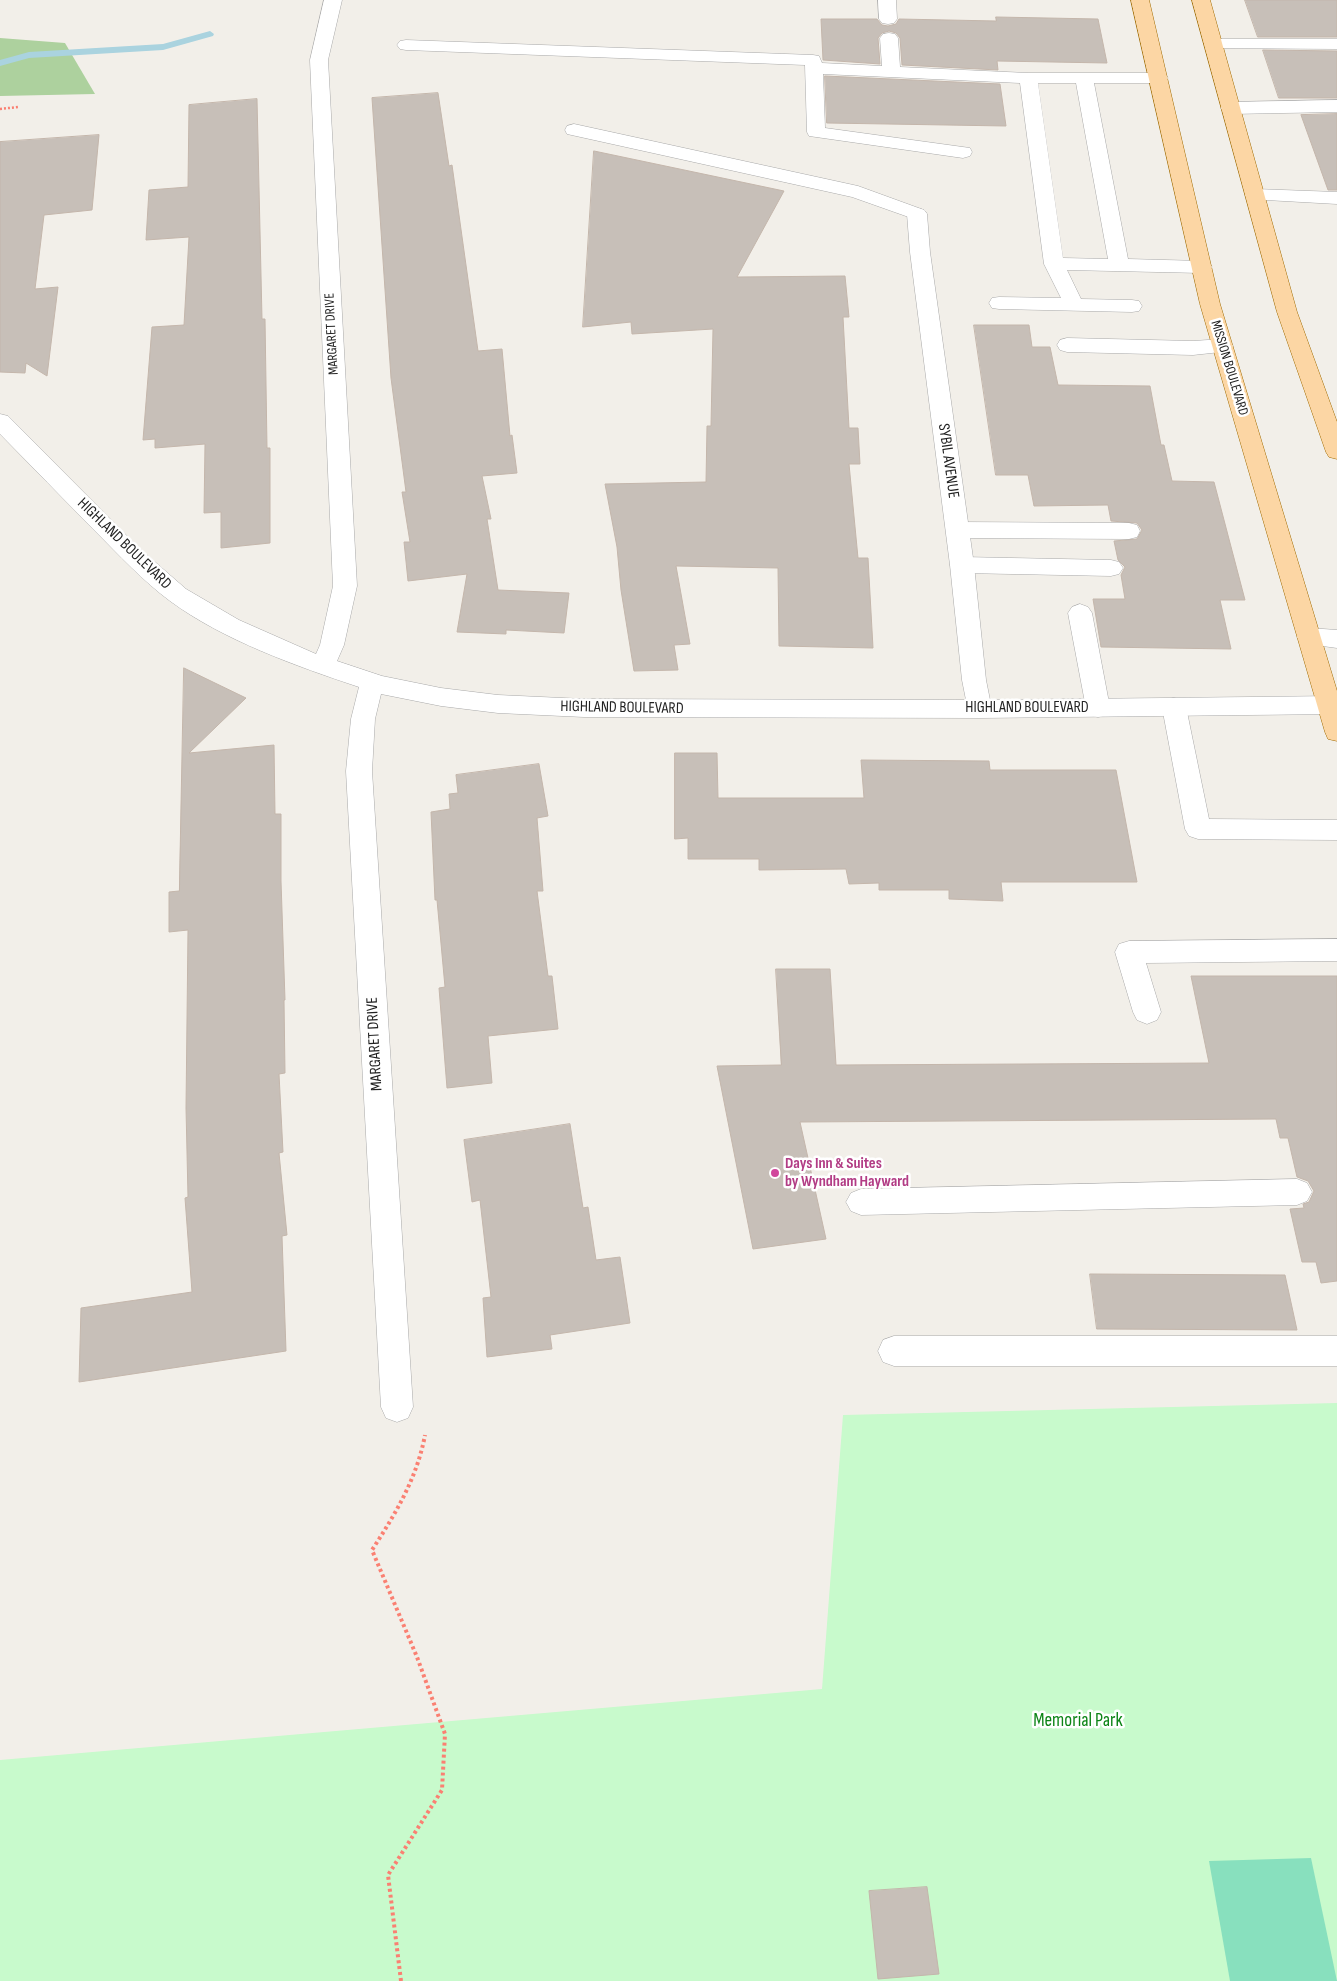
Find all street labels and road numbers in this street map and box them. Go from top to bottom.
street label: MARGARET DRIVE [321,293,343,375]
street label: MISSION BOULEVARD [1207,319,1251,417]
street label: SYBIL AVENUE [933,422,963,500]
street label: HIGHLAND BOULEVARD [73,494,175,594]
street label: HIGHLAND BOULEVARD [560,697,684,719]
street label: HIGHLAND BOULEVARD [965,698,1089,718]
street label: MARGARET DRIVE [363,997,387,1091]

